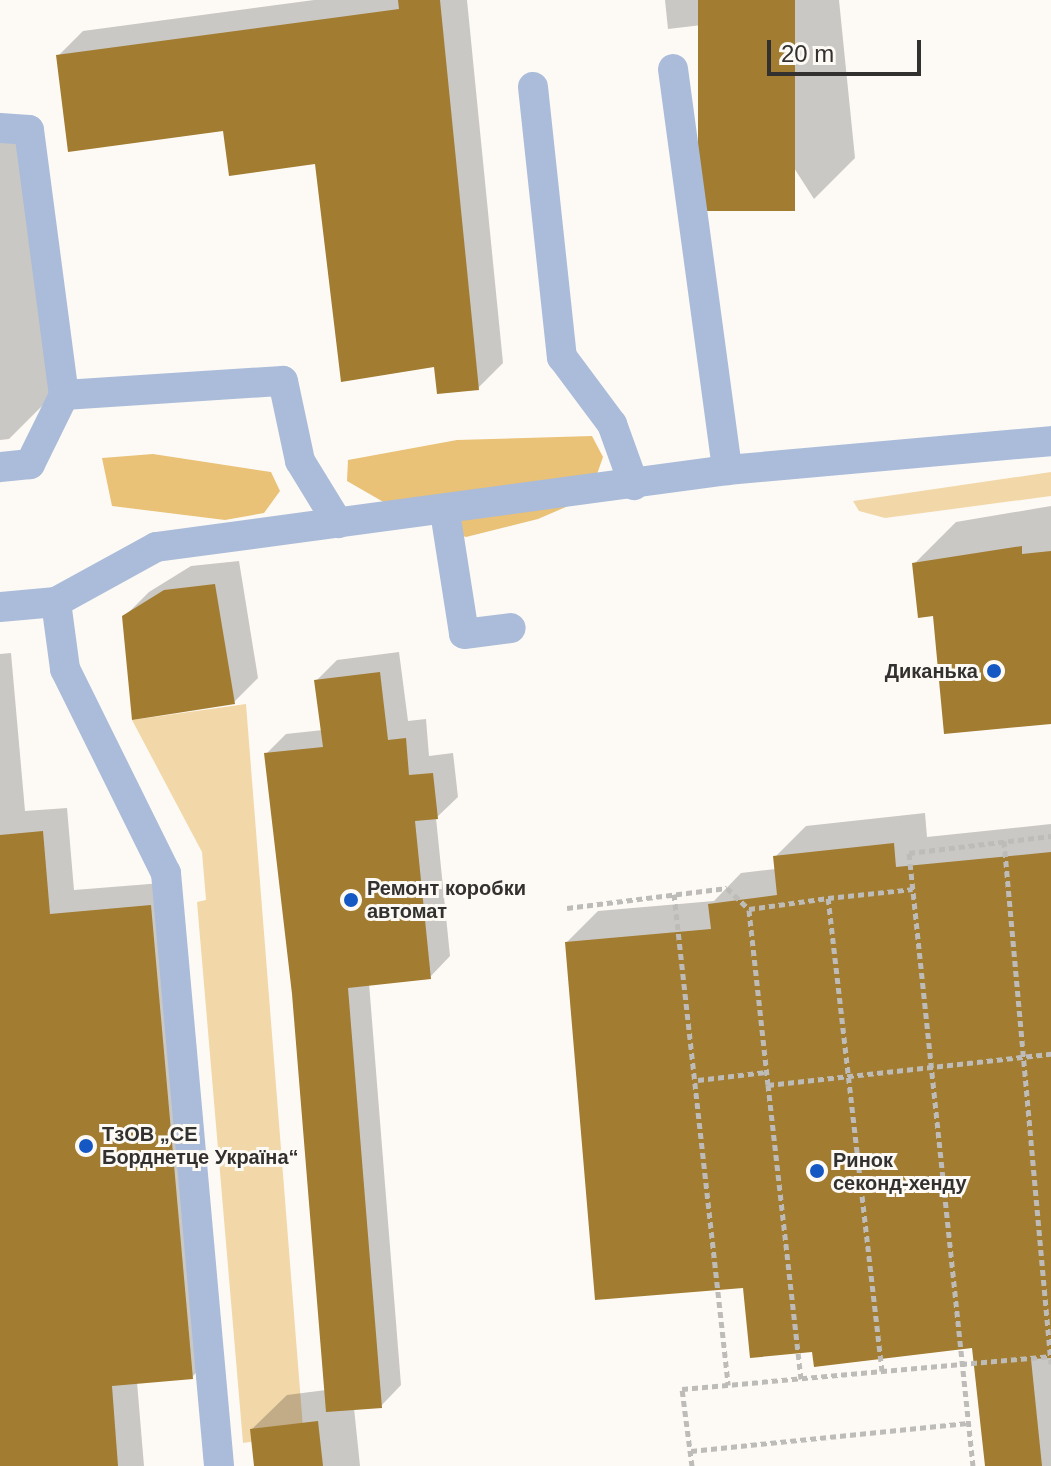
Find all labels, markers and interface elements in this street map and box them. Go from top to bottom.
scale bar [771,24,925,74]
text: 20 m [781,40,834,67]
place label: Диканька [885,659,978,683]
marker: Диканька [985,662,1003,680]
place label: Ремонт коробки автомат [367,876,526,923]
marker: Ремонт коробки автомат [342,891,360,909]
place label: ТзОВ „СЕ Борднетце Україна“ [102,1122,299,1169]
marker: ТзОВ „СЕ Борднетце Україна“ [77,1137,95,1155]
place label: Ринок секонд-хенду [833,1148,967,1195]
marker: Ринок секонд-хенду [808,1162,826,1180]

